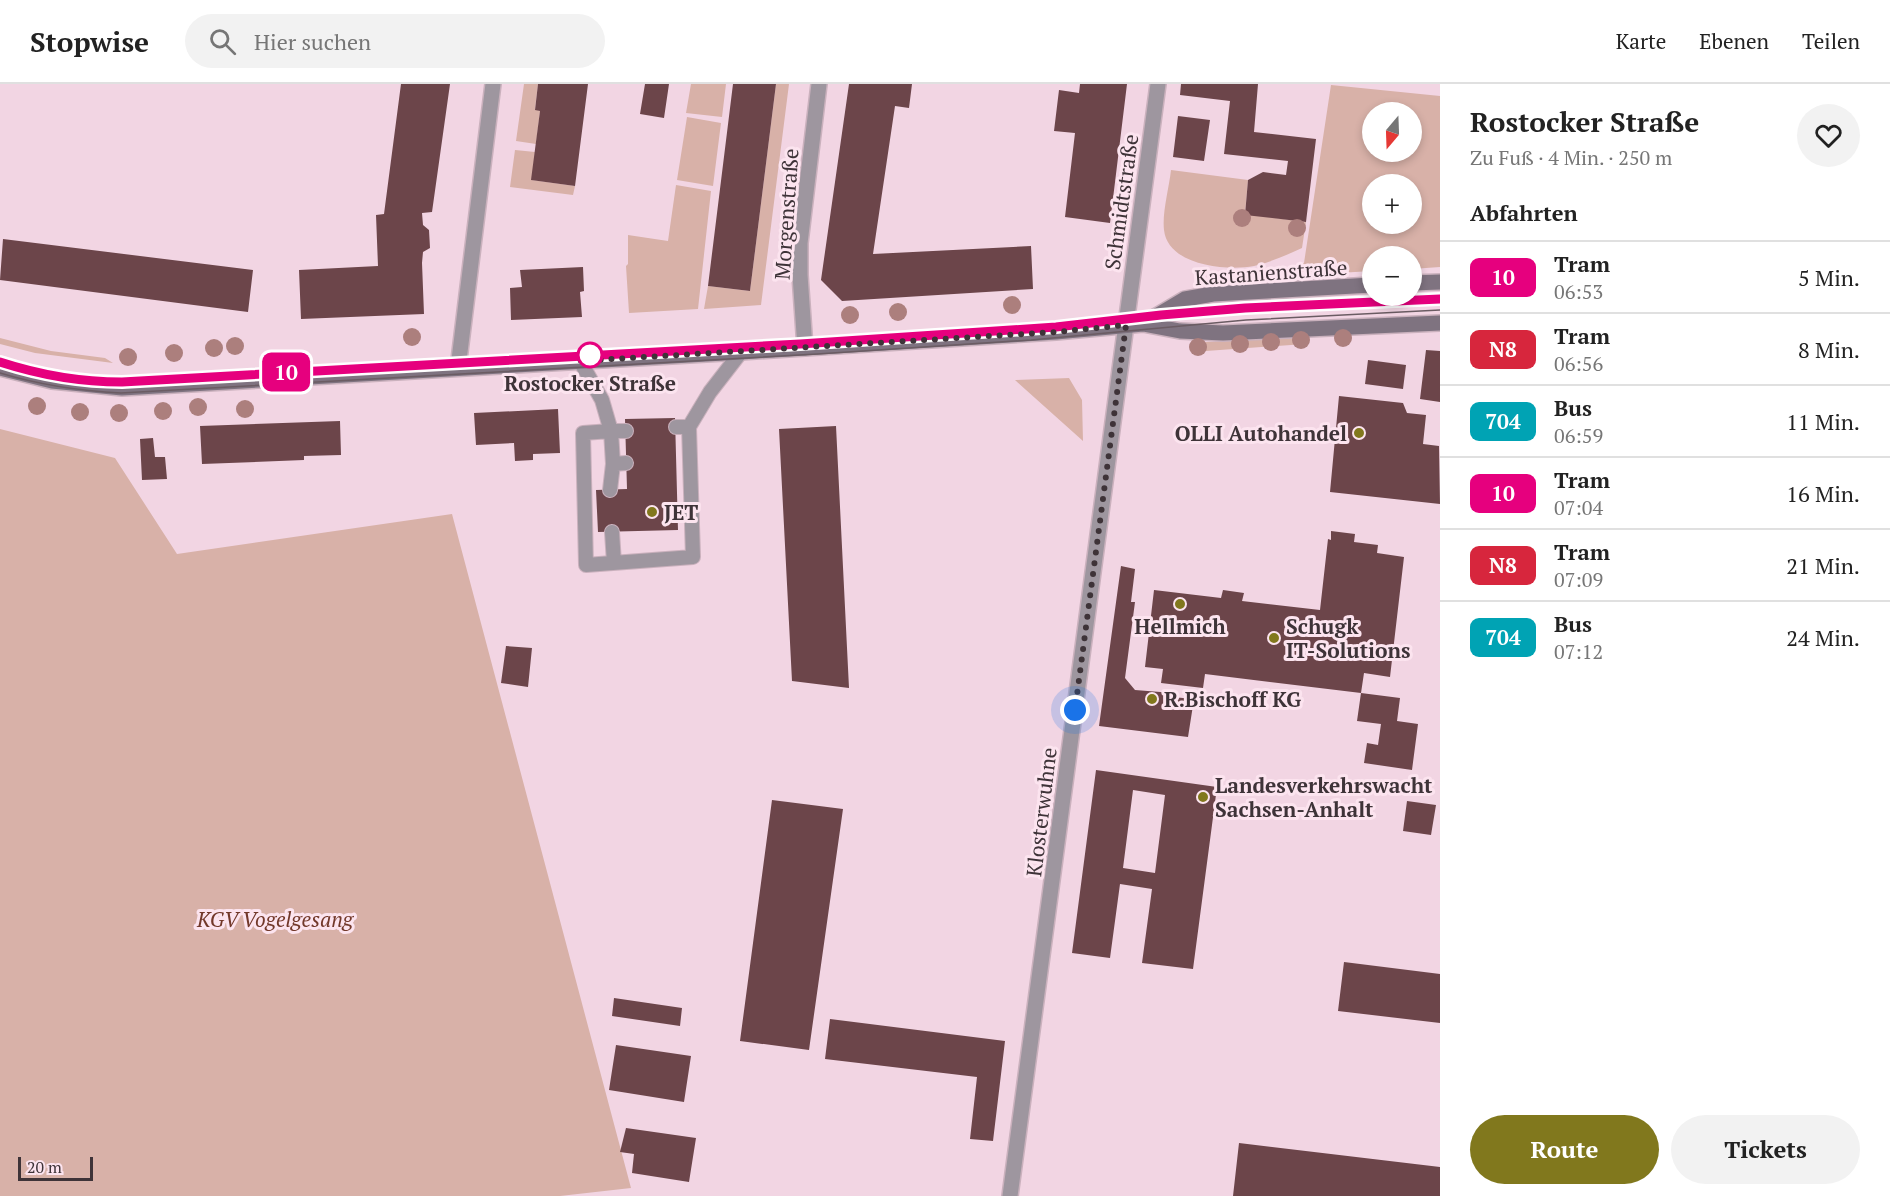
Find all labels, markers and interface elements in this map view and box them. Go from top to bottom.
search box [185,14,605,68]
text: Stopwise [30,23,149,60]
icon: search [206,25,239,58]
text: Hier suchen [254,27,371,56]
text: Karte [1616,27,1666,55]
text: Ebenen [1699,27,1769,55]
text: Teilen [1802,27,1860,55]
north arrow [1362,102,1422,162]
map controls [1362,102,1422,306]
text: Rostocker Straße [1470,103,1699,140]
button: heart [1797,104,1860,167]
street label: Schmidtstraße [1098,132,1144,272]
text: Zu Fuß · 4 Min. · 250 m [1470,144,1672,171]
street label: Morgenstraße [767,147,805,281]
button: + [1362,174,1422,234]
text: Abfahrten [1470,198,1578,227]
button: − [1362,246,1422,306]
text: Tram [1554,249,1610,278]
street label: Kastanienstraße [1194,253,1348,291]
text: 10 [1491,263,1515,291]
text: 5 Min. [1798,263,1860,292]
text: 06:53 [1554,278,1603,305]
text: Tram [1554,321,1610,350]
text: N8 [1489,335,1517,363]
text: 8 Min. [1798,335,1860,364]
marker: Rostocker Straße [577,342,603,368]
text: 06:56 [1554,350,1603,377]
line badge: 10 [259,352,313,392]
text: 10 [274,358,298,386]
place label: Rostocker Straße [504,369,676,397]
text: Bus [1554,393,1592,422]
text: 704 [1485,407,1521,435]
text: 11 Min. [1786,407,1860,436]
place label: OLLI Autohandel [1175,419,1347,447]
text: 06:59 [1554,422,1603,449]
marker: OLLI Autohandel [1352,426,1366,440]
text: Tram [1554,465,1610,494]
text: 10 [1491,479,1515,507]
text: 16 Min. [1786,479,1860,508]
text: 07:04 [1554,494,1603,521]
place label: JET [664,498,698,526]
marker: JET [645,505,659,519]
text: Tram [1554,537,1610,566]
text: N8 [1489,551,1517,579]
text: 21 Min. [1786,551,1860,580]
text: 07:09 [1554,566,1603,593]
marker: Hellmich [1173,597,1187,611]
text: Bus [1554,609,1592,638]
place label: Hellmich [1134,612,1226,640]
place label: Schugk IT-Solutions [1286,612,1411,664]
text: 704 [1485,623,1521,651]
text: 24 Min. [1786,623,1860,652]
marker: Schugk IT-Solutions [1267,631,1281,645]
text: 07:12 [1554,638,1603,665]
place label: R.Bischoff KG [1164,685,1301,713]
marker: R.Bischoff KG [1145,692,1159,706]
your location [1060,695,1090,725]
street label: Klosterwuhne [1019,746,1063,878]
place label: Landesverkehrswacht Sachsen-Anhalt [1215,771,1433,823]
marker: Landesverkehrswacht Sachsen-Anhalt [1196,790,1210,804]
park label: KGV Vogelgesang [196,905,355,933]
button: Route [1470,1115,1659,1184]
button: Tickets [1671,1115,1860,1184]
scale bar [18,1154,93,1182]
text: 20 m [27,1156,62,1178]

